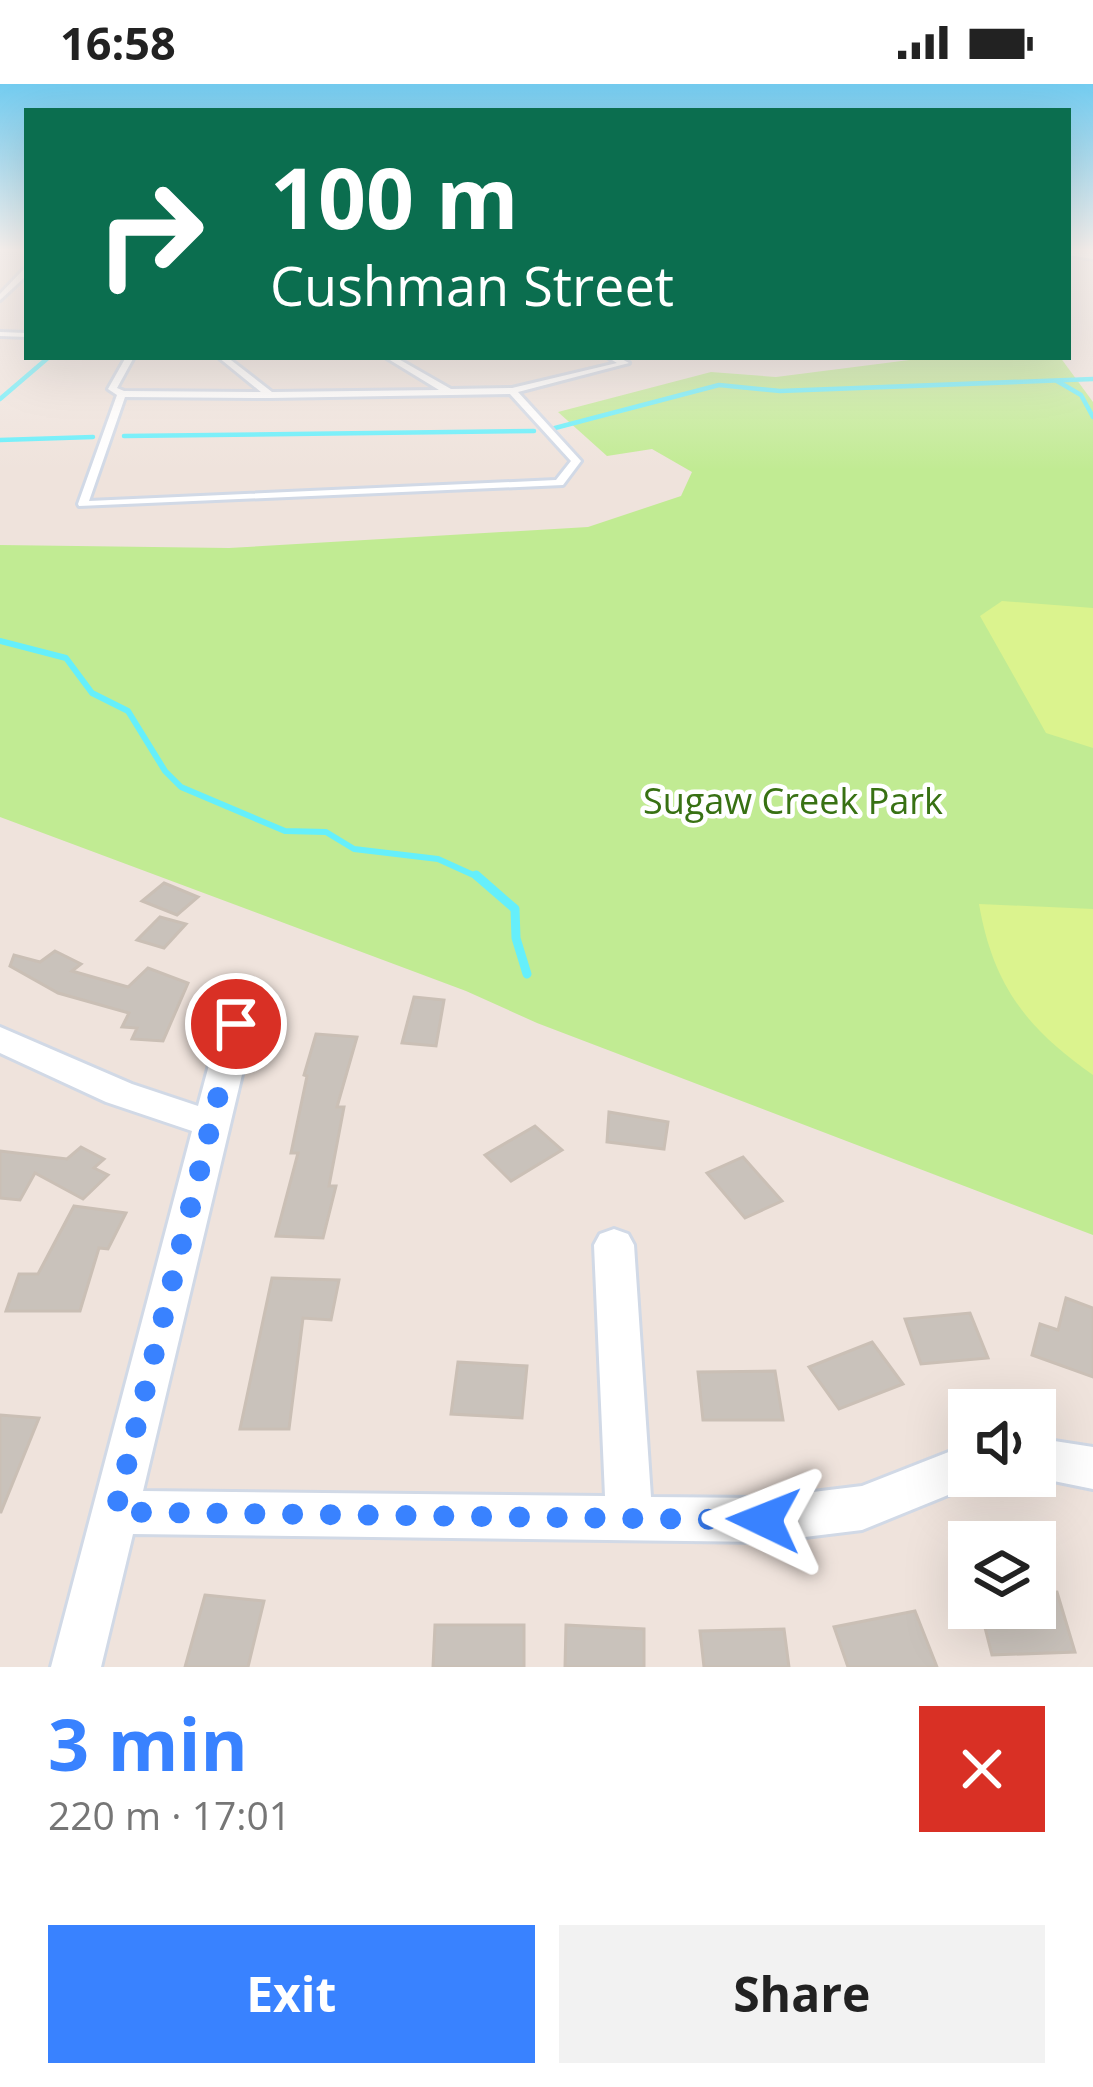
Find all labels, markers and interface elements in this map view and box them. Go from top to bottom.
text: 16:58 [60,12,176,73]
text: 100 m [270,139,518,254]
icon: right [72,156,228,312]
text: Cushman Street [270,248,674,322]
park label: Sugaw Creek Park [643,776,943,825]
pin [185,973,287,1075]
icon: arrive [203,991,269,1057]
map controls [948,1389,1056,1629]
button: sound [948,1389,1056,1497]
position arrow [701,1457,827,1583]
button: layers [948,1521,1056,1629]
text: 3 min [48,1694,248,1792]
button: close [919,1706,1045,1832]
text: 220 m · 17:01 [48,1788,291,1841]
button: Exit [48,1925,535,2063]
button: Share [559,1925,1045,2063]

